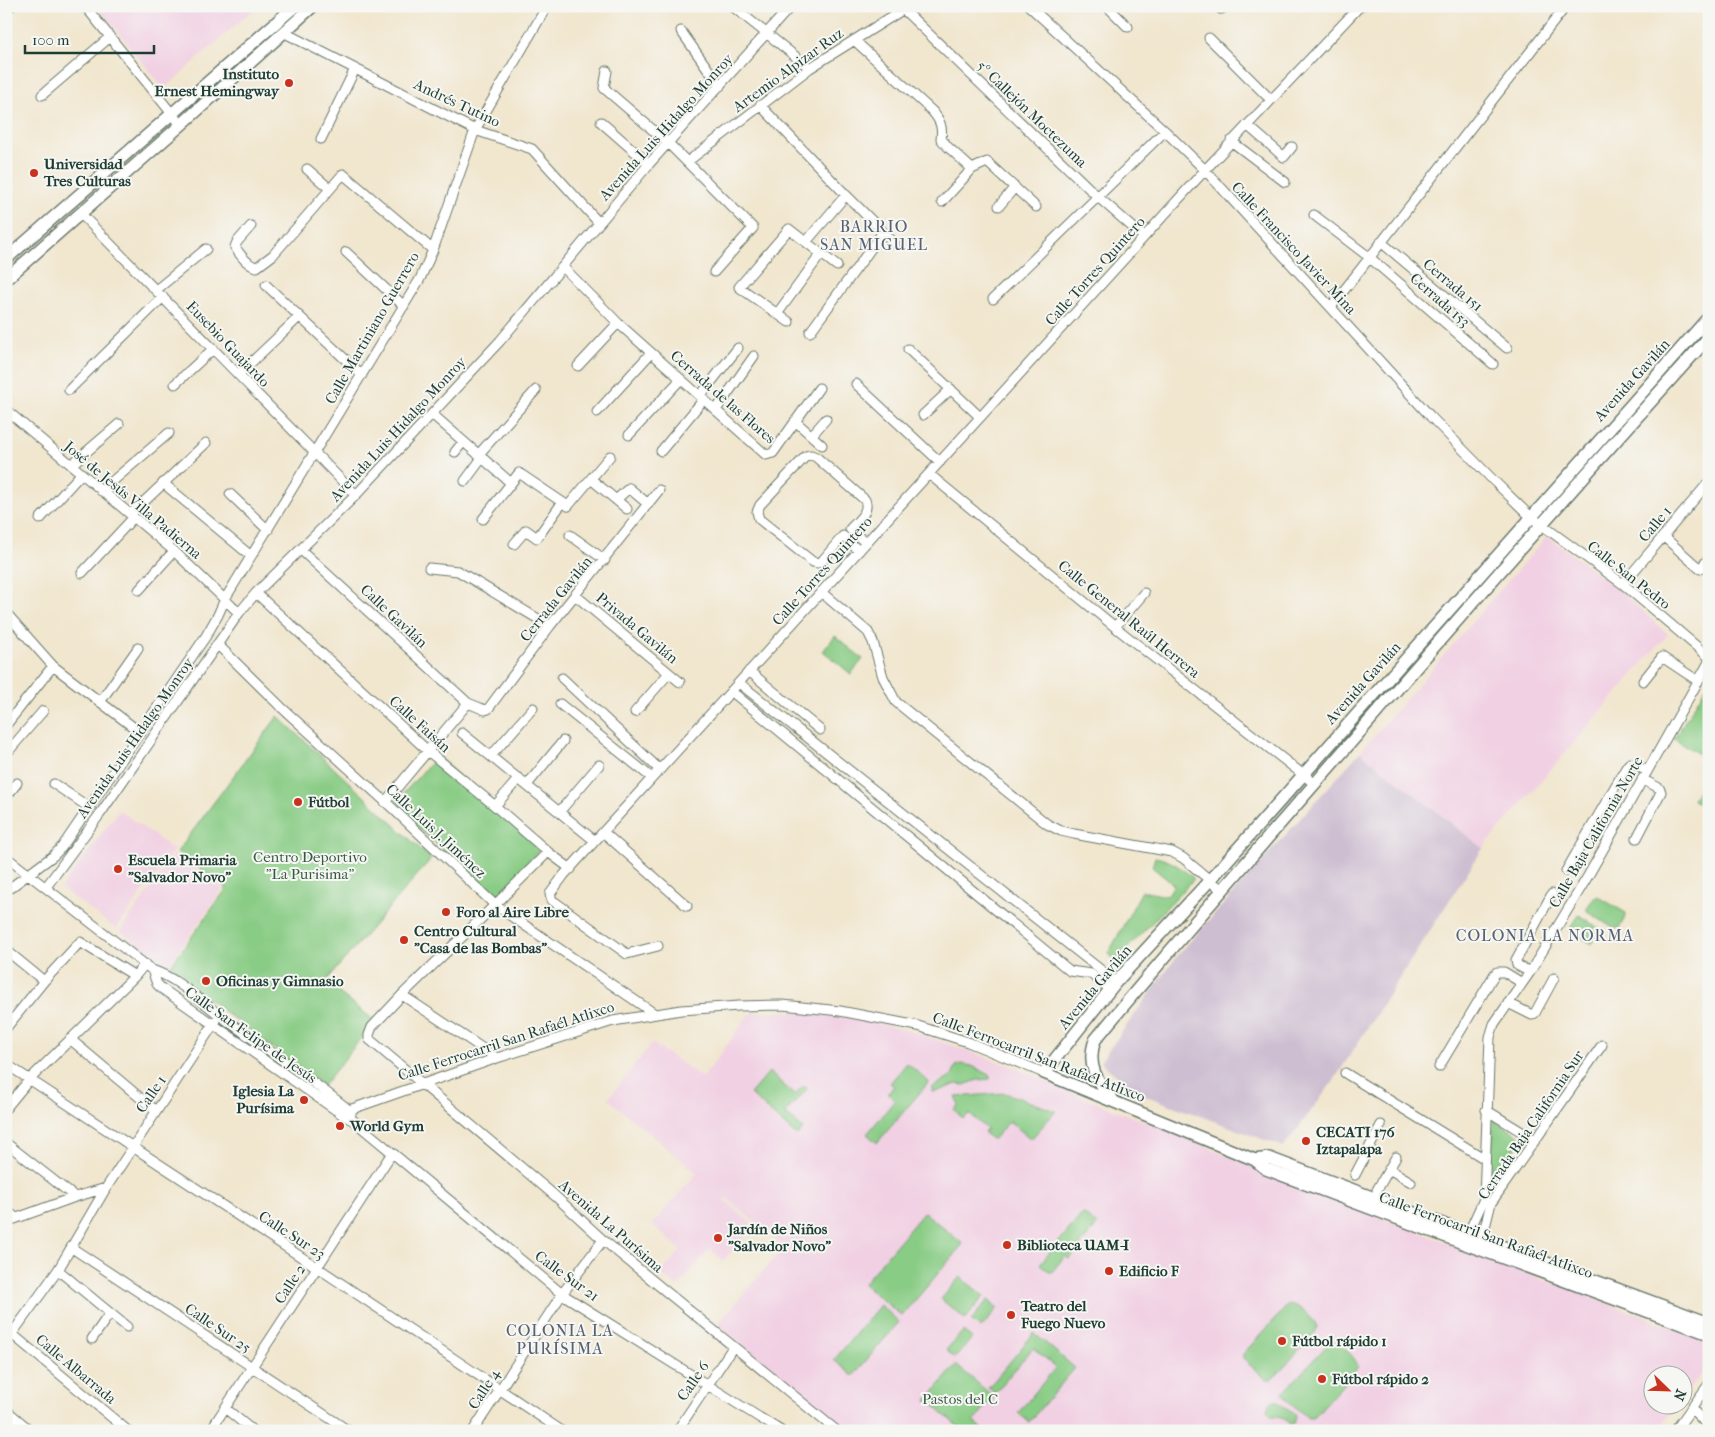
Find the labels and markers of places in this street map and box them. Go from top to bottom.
place label: Instituto Ernest Hemingway [155,65,280,100]
marker: Instituto Ernest Hemingway [283,77,295,89]
place label: Universidad Tres Culturas [43,155,131,190]
marker: Universidad Tres Culturas [28,167,40,179]
place label: Fútbol [307,793,350,811]
marker: Fútbol [292,796,304,808]
place label: Escuela Primaria "Salvador Novo" [128,851,237,886]
marker: Escuela Primaria "Salvador Novo" [112,863,124,875]
place label: Foro al Aire Libre [455,903,569,921]
marker: Foro al Aire Libre [440,906,452,918]
place label: Centro Cultural "Casa de las Bombas" [414,922,547,957]
marker: Centro Cultural "Casa de las Bombas" [398,934,410,946]
place label: Oficinas y Gimnasio [216,972,344,990]
marker: Oficinas y Gimnasio [200,975,212,987]
place label: Iglesia La Purísima [233,1082,295,1117]
marker: Iglesia La Purísima [298,1094,310,1106]
place label: World Gym [349,1117,424,1135]
marker: World Gym [334,1120,346,1132]
place label: CECATI 176 Iztapalapa [1316,1123,1395,1158]
marker: CECATI 176 Iztapalapa [1300,1135,1312,1147]
place label: Jardín de Niños "Salvador Novo" [726,1220,831,1255]
marker: Jardín de Niños "Salvador Novo" [712,1232,724,1244]
place label: Biblioteca UAM-I [1017,1236,1129,1254]
marker: Biblioteca UAM-I [1001,1239,1013,1251]
place label: Edificio F [1119,1262,1179,1280]
marker: Edificio F [1103,1265,1115,1277]
place label: Teatro del Fuego Nuevo [1020,1297,1106,1332]
marker: Teatro del Fuego Nuevo [1005,1309,1017,1321]
place label: Fútbol rápido 1 [1291,1332,1387,1350]
marker: Fútbol rápido 1 [1276,1335,1288,1347]
place label: Fútbol rápido 2 [1331,1370,1429,1388]
marker: Fútbol rápido 2 [1316,1373,1328,1385]

